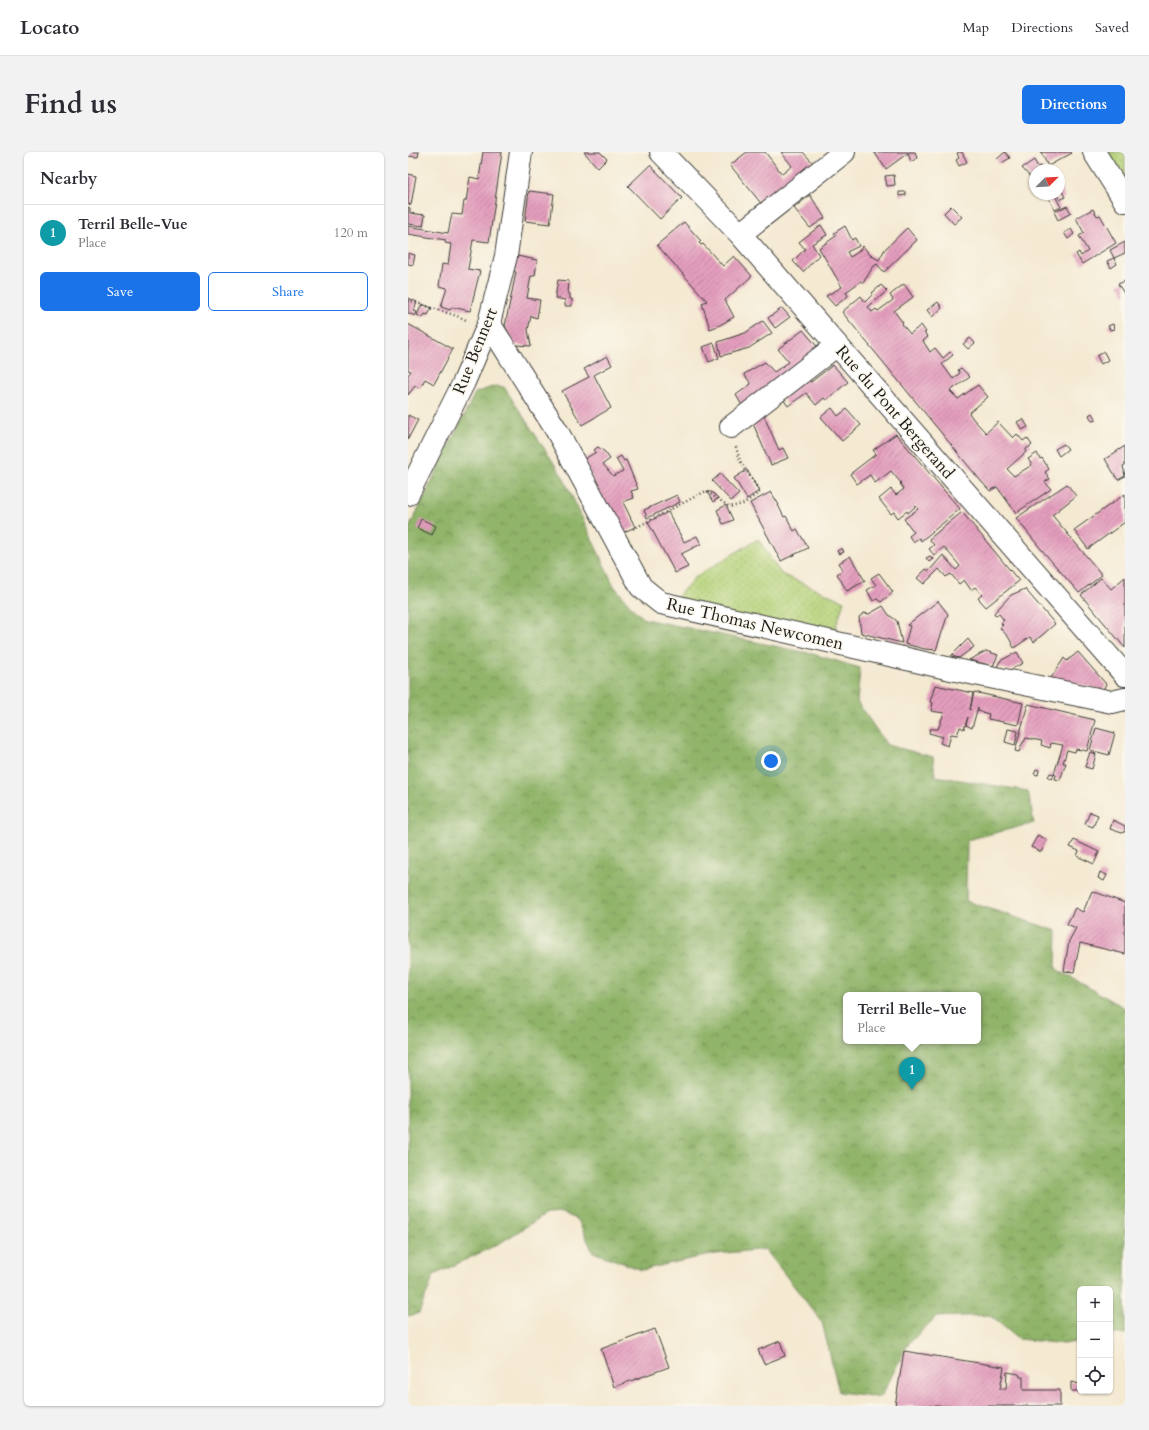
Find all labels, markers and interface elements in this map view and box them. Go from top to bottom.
text: Locato [20,15,79,41]
text: Map [963,18,989,37]
text: Directions [1011,18,1073,37]
text: Saved [1095,18,1129,37]
text: Find us [24,85,117,123]
button: Directions [1022,85,1125,124]
north arrow [1029,164,1065,200]
text: Nearby [40,167,97,190]
text: Terril Belle-Vue [78,214,188,234]
text: 1 [50,224,56,242]
text: 120 m [334,224,368,242]
text: Place [78,234,106,252]
button: Save [40,272,200,311]
button: Share [208,272,368,311]
street label: Rue Bennert [447,304,503,398]
street label: Rue du Pont Bergerand [830,340,960,484]
street label: Rue Thomas Newcomen [664,592,846,656]
your location [761,751,781,771]
popup [843,992,981,1044]
text: Terril Belle-Vue [857,999,967,1019]
text: Place [857,1019,886,1037]
pin: 1 [899,1057,925,1090]
map controls [1077,1286,1113,1394]
button: + [1077,1286,1113,1322]
button: − [1077,1322,1113,1358]
button: locate [1077,1358,1113,1394]

